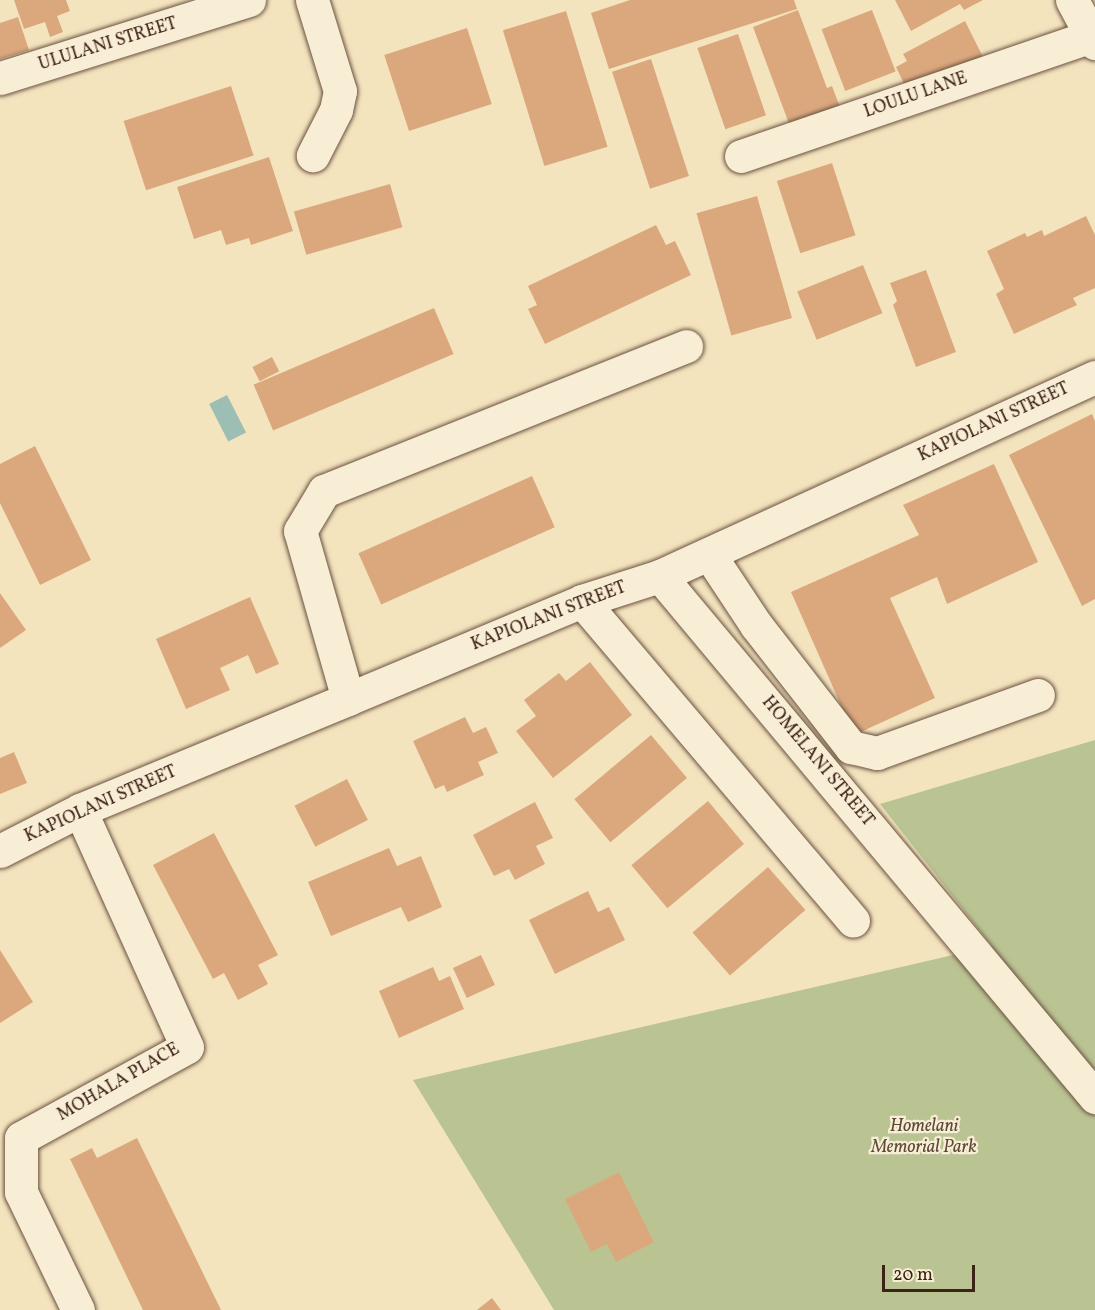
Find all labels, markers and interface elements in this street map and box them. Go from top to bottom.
street label: ULULANI STREET [36,14,180,76]
street label: LOULU LANE [861,68,971,124]
street label: KAPIOLANI STREET [915,378,1073,468]
street label: KAPIOLANI STREET [468,577,630,657]
street label: HOMELANI STREET [756,692,878,832]
street label: KAPIOLANI STREET [22,762,180,848]
street label: MOHALA PLACE [54,1039,184,1127]
park label: Homelani Memorial Park [871,1117,977,1160]
scale bar [885,1253,978,1291]
text: 20 m [893,1263,933,1288]

